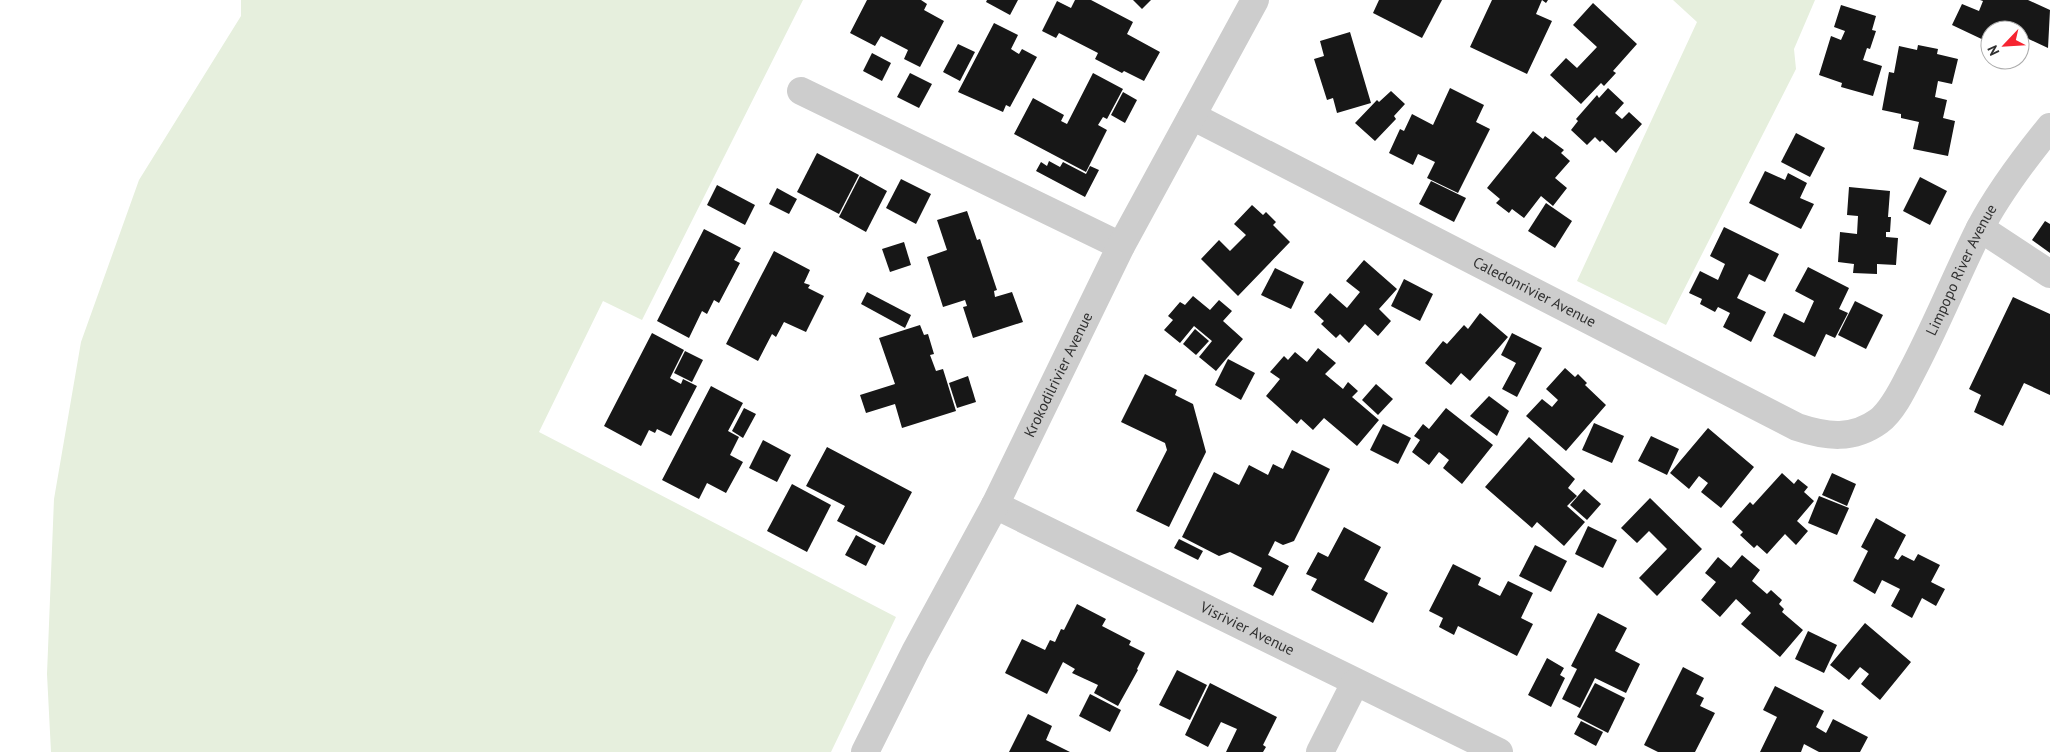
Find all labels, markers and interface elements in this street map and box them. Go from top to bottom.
north arrow [1980,20,2030,70]
text: N [1983,43,2003,58]
street label: Limpopo River Avenue [1921,200,2000,339]
street label: Caledonrivier Avenue [1470,252,1599,331]
street label: Krokodilrivier Avenue [1019,309,1096,440]
street label: Visrivier Avenue [1196,597,1298,659]

